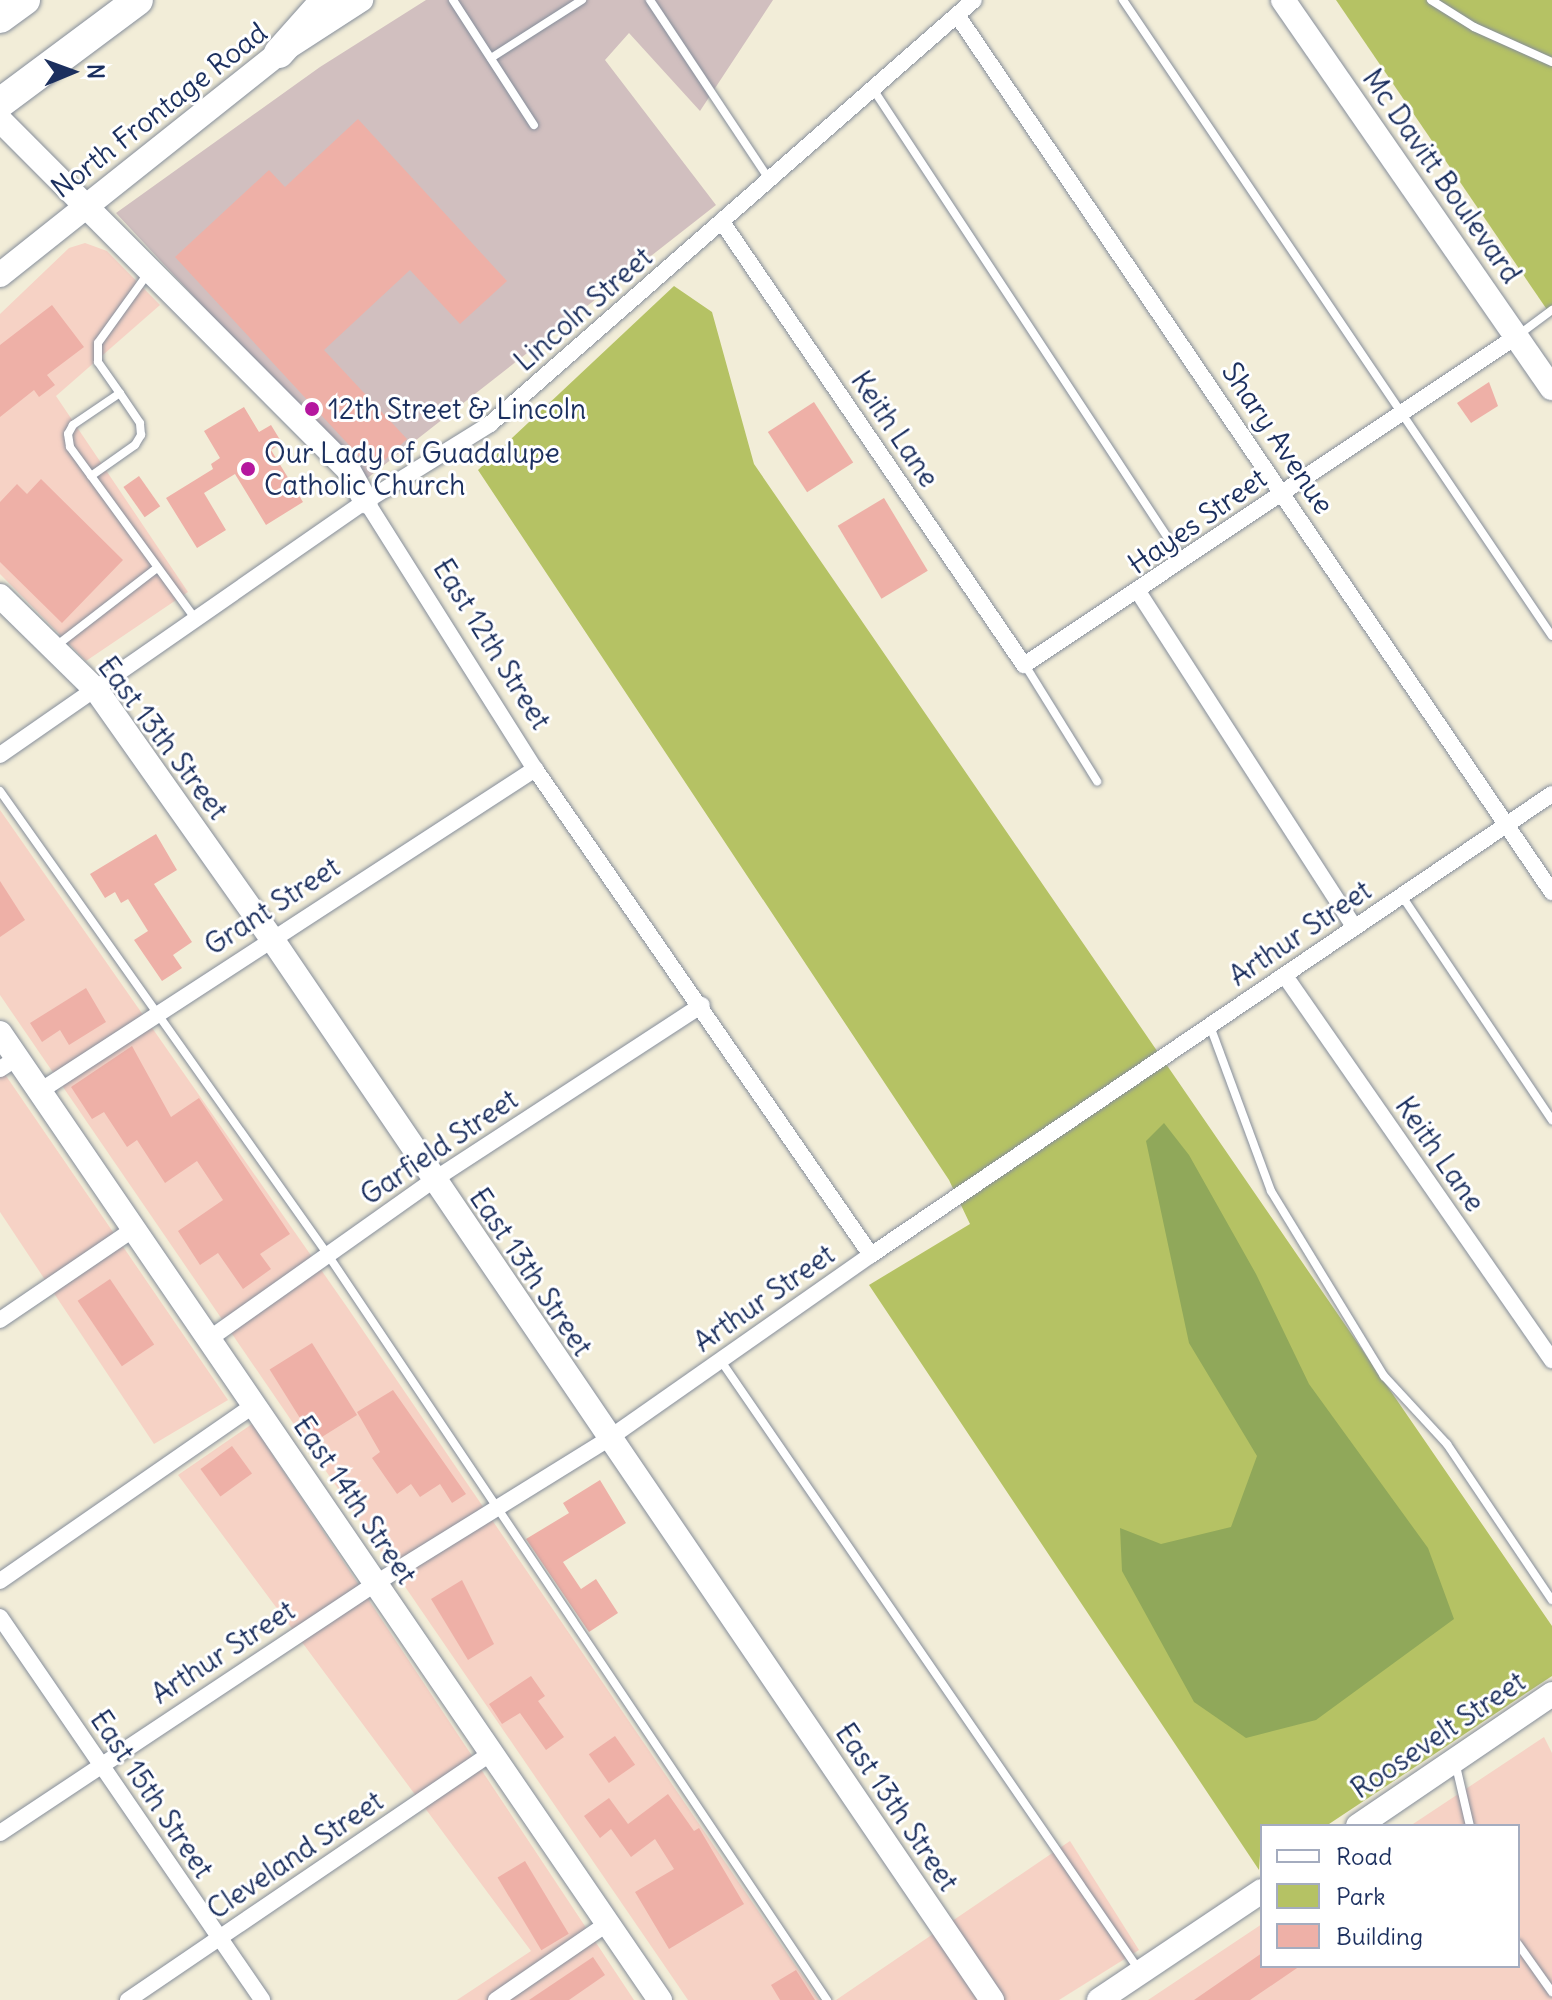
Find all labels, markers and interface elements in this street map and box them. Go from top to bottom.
street label: North Frontage Road [44,15,274,205]
north arrow [32,32,112,112]
street label: Mc Davitt Boulevard [1356,63,1528,289]
street label: Lincoln Street [507,240,659,378]
street label: Shary Avenue [1215,356,1341,520]
street label: Keith Lane [844,365,946,493]
place label: 12th Street & Lincoln [328,392,586,426]
marker: 12th Street & Lincoln [303,400,321,418]
place label: Our Lady of Guadalupe Catholic Church [264,436,560,502]
marker: Our Lady of Guadalupe Catholic Church [239,460,257,478]
street label: Hayes Street [1121,461,1273,581]
street label: East 12th Street [426,553,558,735]
street label: East 13th Street [91,650,235,826]
street label: Grant Street [198,850,346,962]
street label: Arthur Street [1223,873,1377,993]
street label: Garfield Street [354,1082,524,1212]
street label: Keith Lane [1388,1090,1492,1218]
street label: East 13th Street [463,1182,599,1362]
street label: Arthur Street [687,1237,841,1359]
street label: East 14th Street [287,1410,423,1590]
street label: Arthur Street [145,1593,301,1711]
street label: Roosevelt Street [1345,1664,1531,1806]
street label: East 15th Street [84,1704,220,1884]
street label: East 13th Street [829,1717,965,1897]
street label: Cleveland Street [201,1784,389,1926]
legend [1260,1824,1520,1968]
text: Road [1336,1841,1392,1871]
text: Park [1336,1881,1386,1911]
text: Building [1336,1921,1423,1951]

